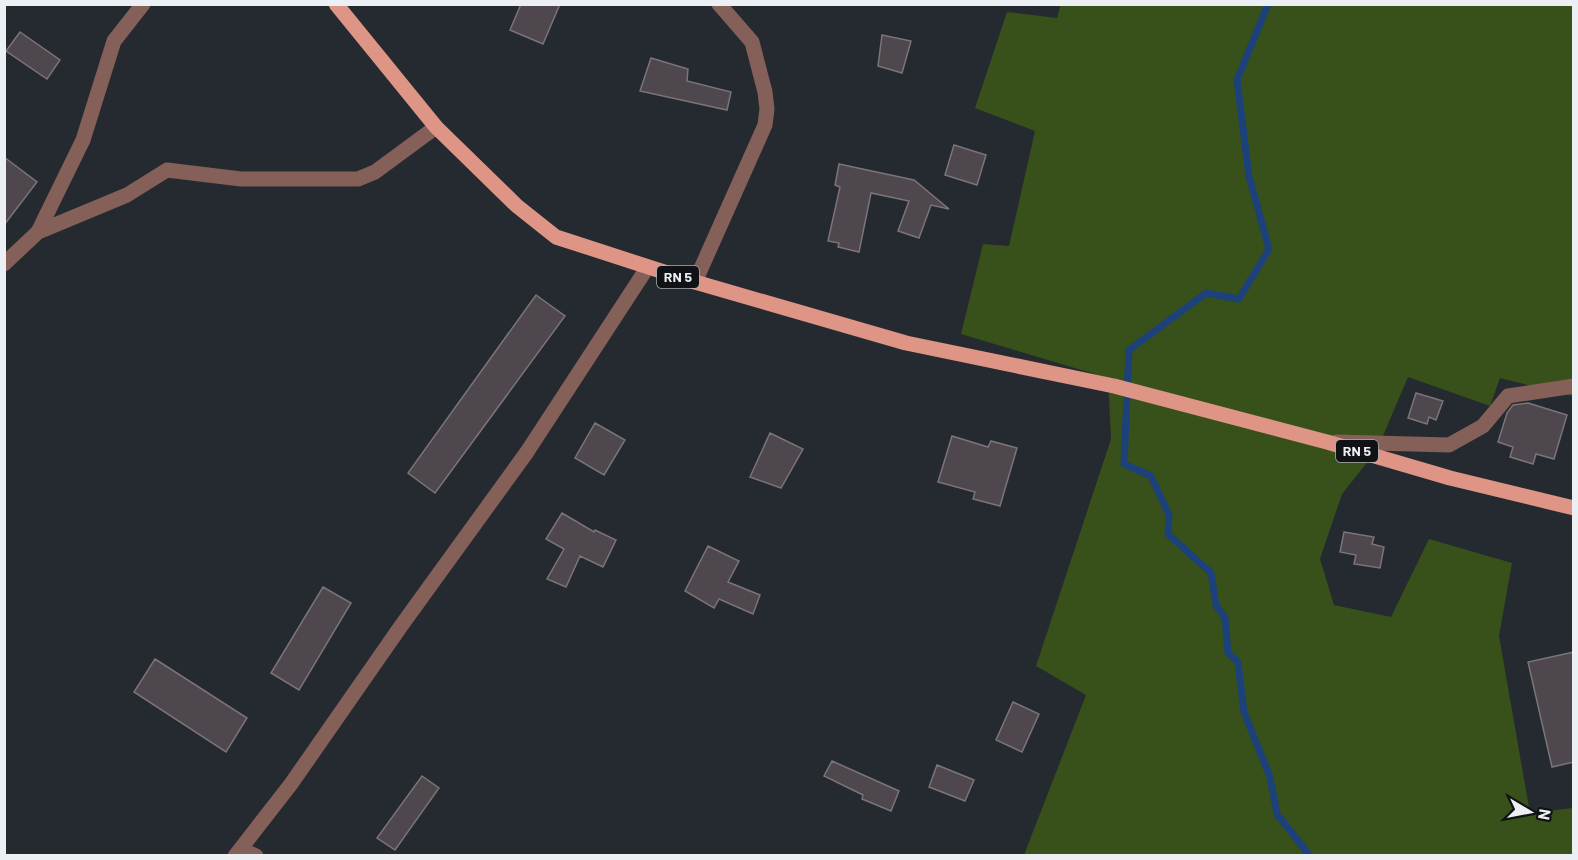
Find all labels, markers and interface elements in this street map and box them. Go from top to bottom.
road number: RN 5 [657,266,699,288]
road number: RN 5 [1336,440,1378,462]
north arrow [1500,782,1560,842]
text: N [1535,808,1556,822]

